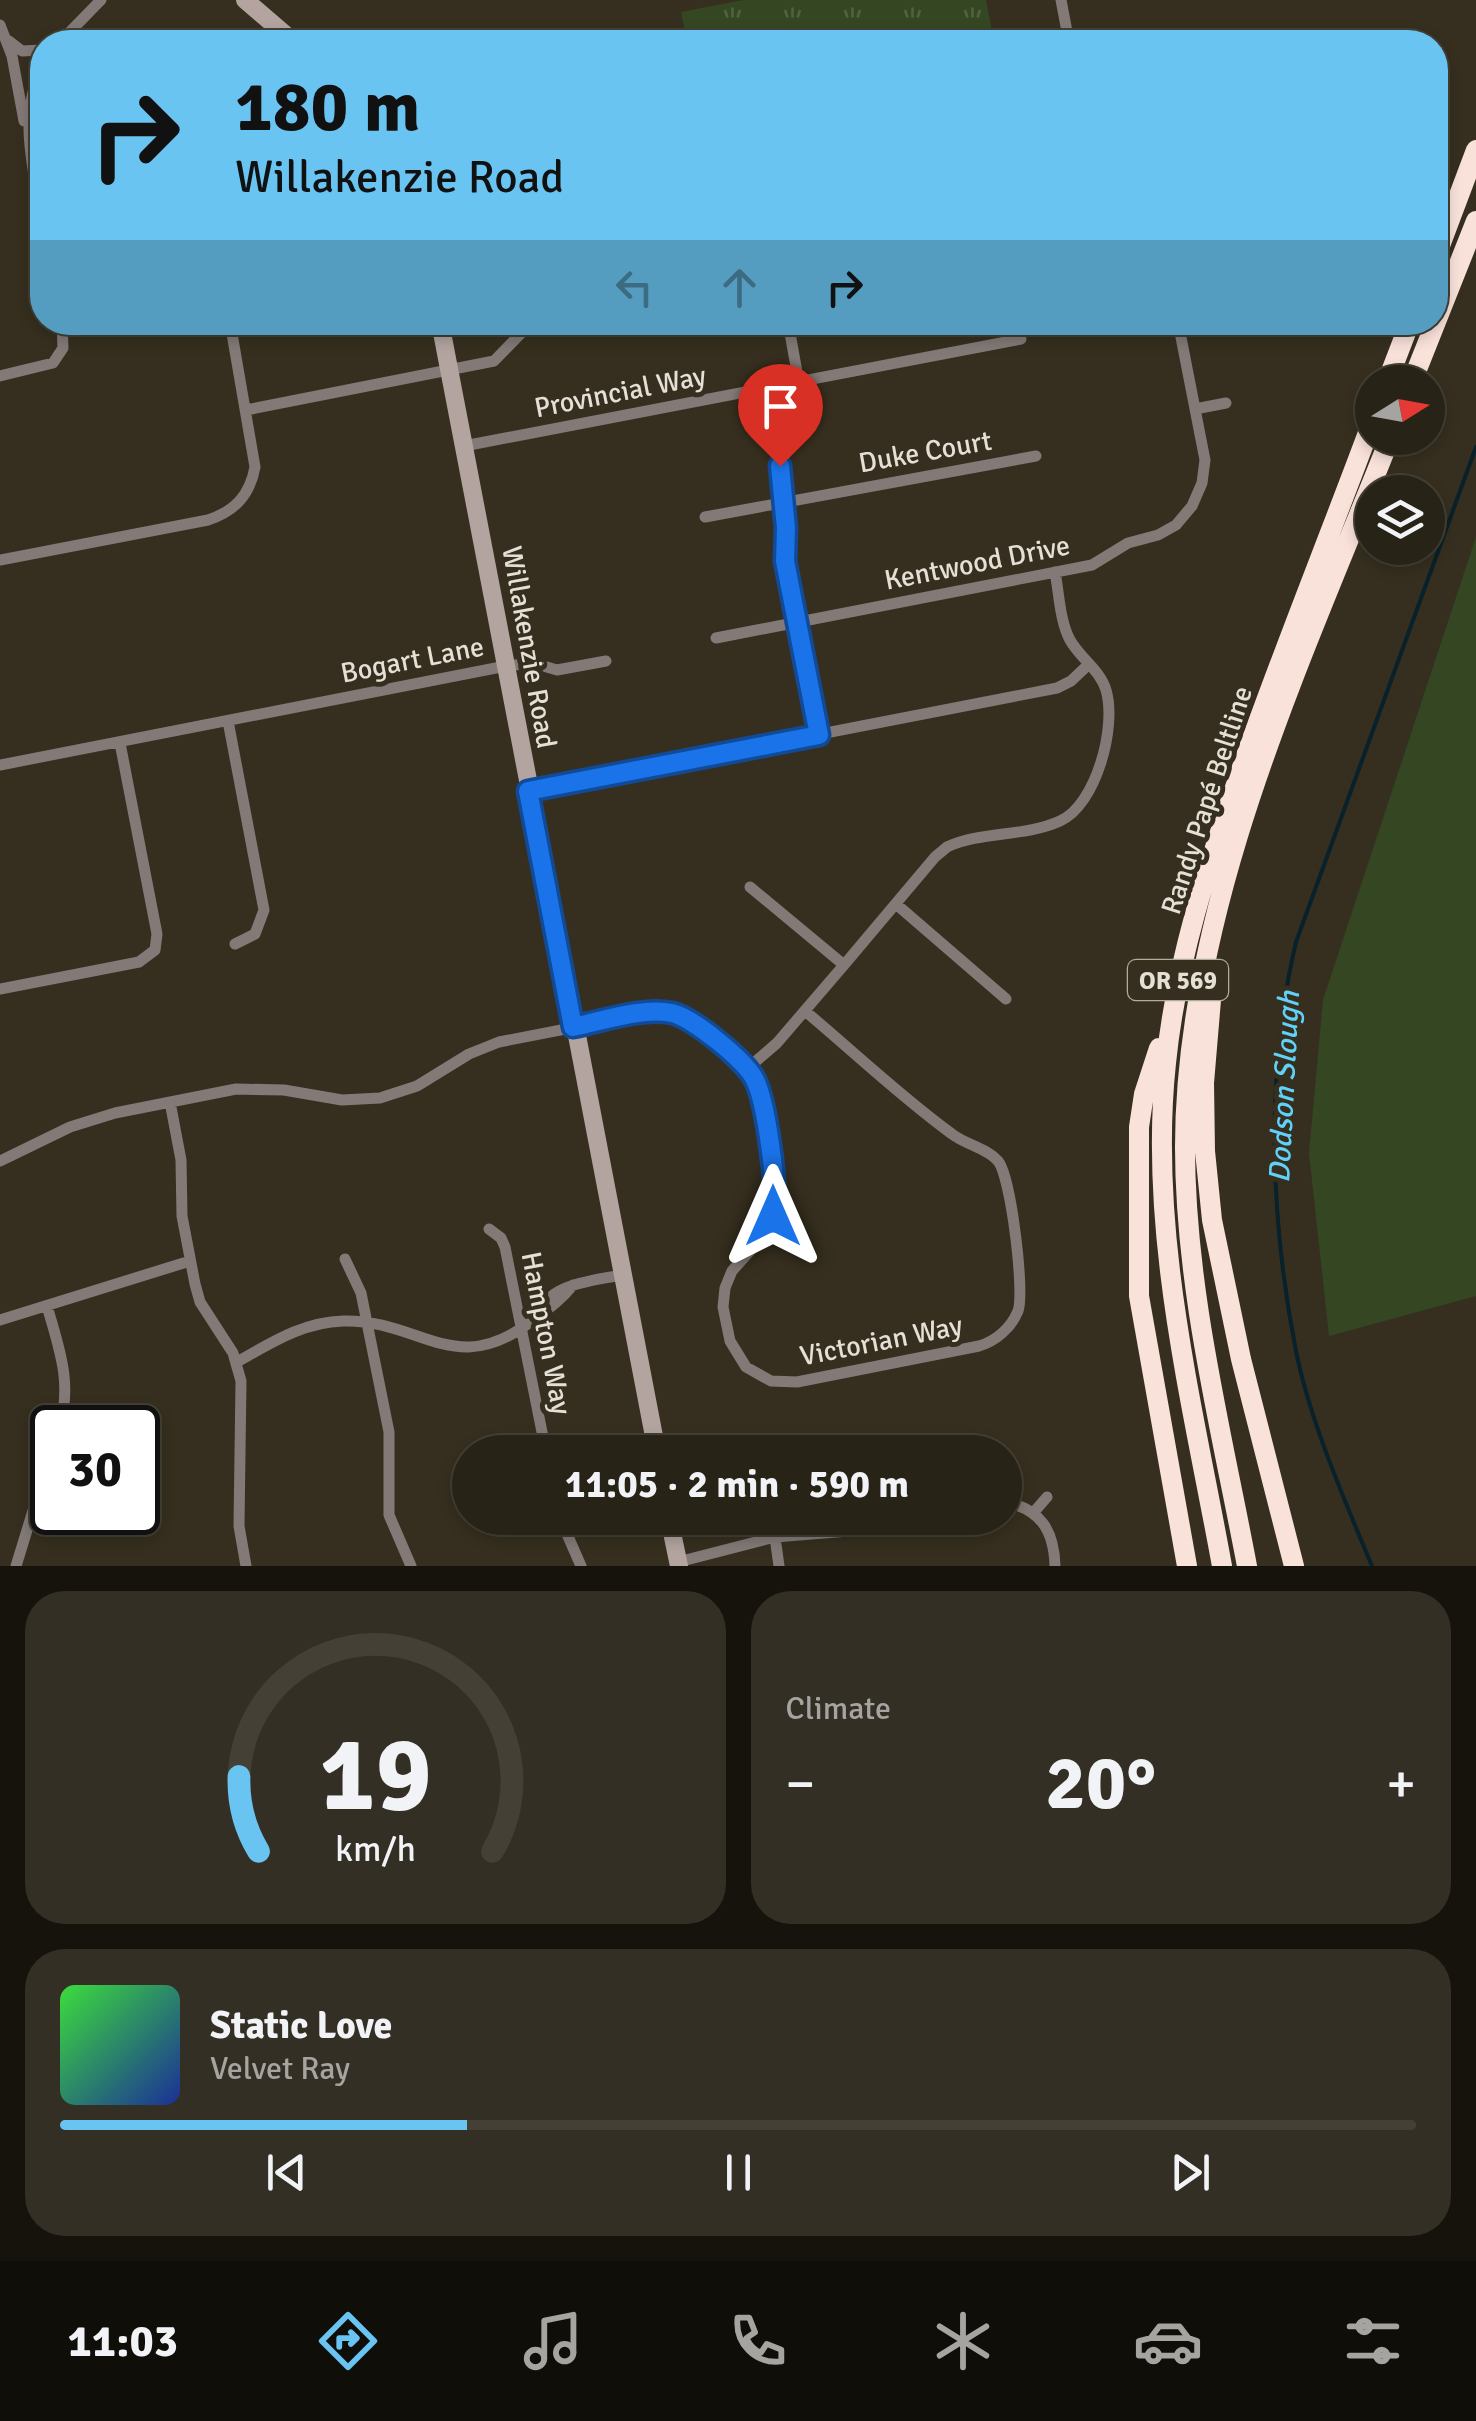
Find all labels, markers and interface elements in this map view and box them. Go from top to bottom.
text: 180 m [235,64,420,150]
icon: right [70,70,200,200]
text: Willakenzie Road [235,150,564,205]
icon: left [607,260,662,315]
icon: ahead [712,260,767,315]
icon: right [817,260,872,315]
street label: Provincial Way [531,359,709,425]
pin [738,364,823,467]
north arrow [1355,365,1445,455]
map controls [1355,365,1445,565]
icon: arrive [753,379,808,434]
street label: Duke Court [856,424,994,480]
button: layers [1355,475,1445,565]
street label: Kentwood Drive [882,528,1073,598]
street label: Willakenzie Road [494,543,564,751]
street label: Bogart Lane [338,629,487,691]
street label: Randy Papé Beltline [1154,682,1260,919]
road number: OR 569 [1128,960,1228,1000]
water label: Dodson Slough [1261,990,1308,1184]
position arrow [721,1164,825,1268]
street label: Hampton Way [514,1249,578,1418]
street label: Victorian Way [797,1309,965,1373]
speed limit sign: 30 [30,1405,160,1535]
text: 11:05 · 2 min · 590 m [565,1461,909,1508]
text: Climate [786,1689,891,1728]
text: 19 [319,1711,431,1839]
text: 20° [1045,1737,1156,1830]
text: − [786,1750,815,1818]
text: + [1386,1750,1416,1818]
text: km/h [335,1827,416,1871]
text: Static Love [210,2002,392,2049]
text: Velvet Ray [210,2049,350,2088]
icon: previous [259,2145,314,2200]
icon: pause [711,2145,766,2200]
icon: next [1163,2145,1218,2200]
icon: directions [313,2306,383,2376]
icon: music [518,2306,588,2376]
icon: phone [723,2306,793,2376]
icon: climate [928,2306,998,2376]
icon: car [1133,2306,1203,2376]
icon: filters [1338,2306,1408,2376]
text: 11:03 [68,2314,178,2369]

